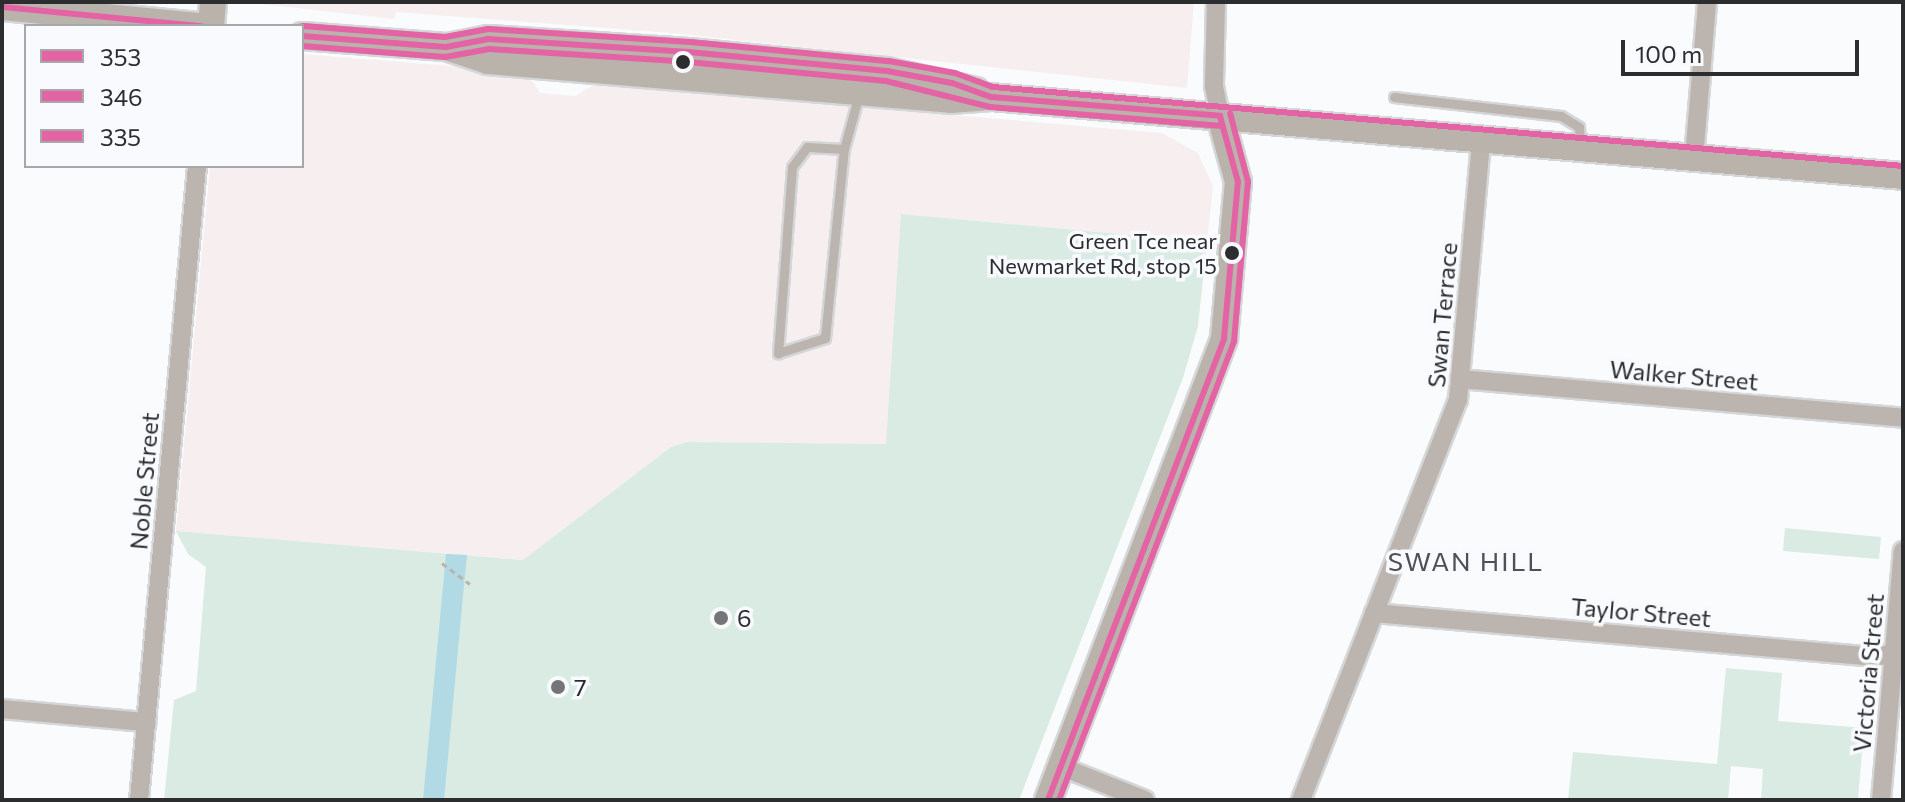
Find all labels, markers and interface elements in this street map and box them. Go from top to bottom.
legend [24,24,304,168]
scale bar [1625,24,1863,74]
text: 100 m [1635,39,1702,68]
text: 353 [100,42,141,71]
unlabelled marker [675,54,691,70]
text: 346 [100,82,143,111]
text: 335 [100,122,141,151]
place label: Green Tce near Newmarket Rd, stop 15 [989,227,1217,278]
street label: Swan Terrace [1421,241,1463,389]
marker: Green Tce near Newmarket Rd, stop 15 [1224,245,1240,261]
street label: Walker Street [1609,354,1759,396]
street label: Noble Street [124,411,164,551]
district label: SWAN HILL [1388,545,1544,577]
street label: Taylor Street [1570,592,1712,632]
street label: Victoria Street [1847,592,1889,754]
place label: 6 [737,604,752,632]
marker: 6 [712,609,730,627]
place label: 7 [574,673,587,701]
marker: 7 [549,678,567,696]

